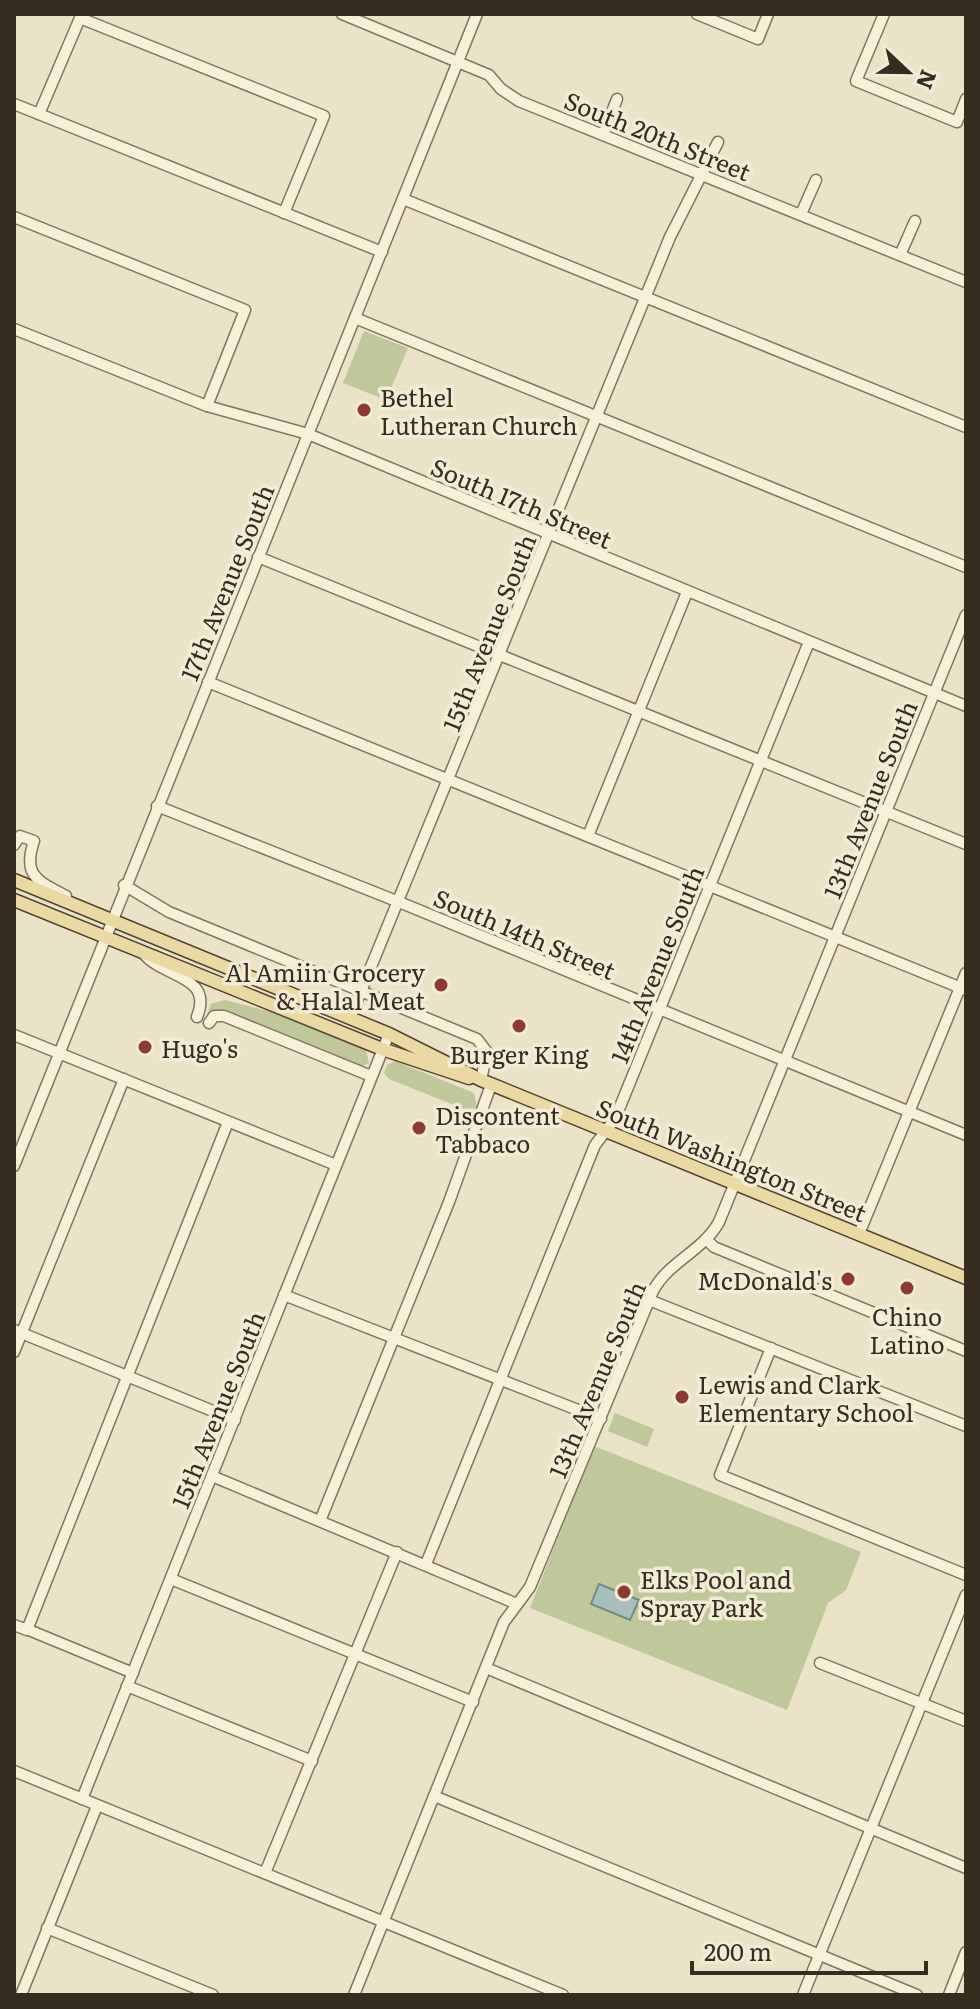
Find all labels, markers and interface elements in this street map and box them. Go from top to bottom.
north arrow [868,32,948,112]
text: N [909,65,947,95]
street label: South 20th Street [560,82,757,188]
place label: Bethel Lutheran Church [380,379,578,442]
marker: Bethel Lutheran Church [355,401,373,419]
street label: South 17th Street [426,448,618,556]
street label: 17th Avenue South [171,478,281,685]
street label: 15th Avenue South [432,528,544,736]
street label: 13th Avenue South [813,695,925,903]
street label: 14th Avenue South [600,860,712,1068]
street label: South 14th Street [429,879,622,987]
place label: Al Amiin Grocery & Halal Meat [225,954,425,1017]
marker: Al Amiin Grocery & Halal Meat [432,976,450,994]
marker: Burger King [510,1017,528,1035]
place label: Hugo's [161,1030,238,1065]
place label: Burger King [449,1036,589,1071]
marker: Hugo's [136,1038,154,1056]
street label: South Washington Street [592,1089,873,1229]
place label: Discontent Tabbaco [435,1097,560,1160]
marker: Discontent Tabbaco [410,1119,428,1137]
place label: McDonald's [697,1262,832,1297]
marker: McDonald's [839,1270,857,1288]
street label: 13th Avenue South [539,1275,653,1483]
marker: Chino Latino [898,1279,916,1297]
place label: Chino Latino [870,1298,945,1361]
street label: 15th Avenue South [161,1305,273,1513]
place label: Lewis and Clark Elementary School [698,1366,914,1429]
marker: Lewis and Clark Elementary School [673,1388,691,1406]
place label: Elks Pool and Spray Park [640,1561,792,1624]
marker: Elks Pool and Spray Park [615,1583,633,1601]
scale bar [692,1925,926,1975]
text: 200 m [704,1933,772,1968]

